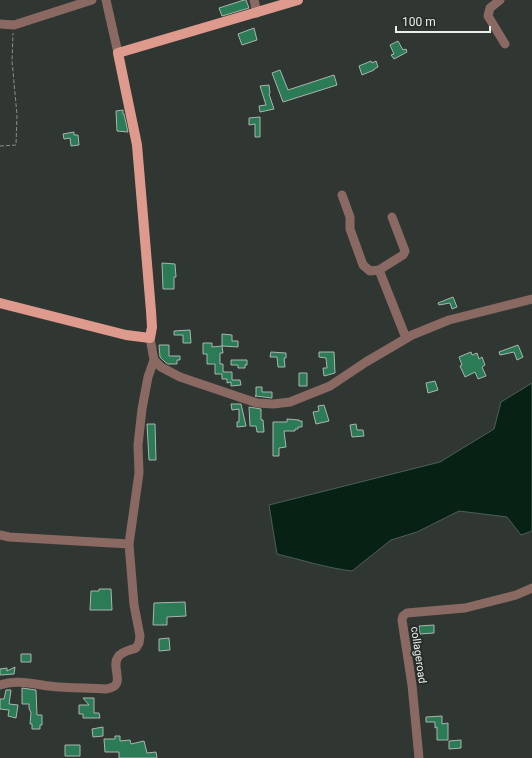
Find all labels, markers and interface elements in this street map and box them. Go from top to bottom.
scale bar [396,8,490,34]
text: 100 m [402,15,436,29]
street label: collageroad [408,626,429,684]

